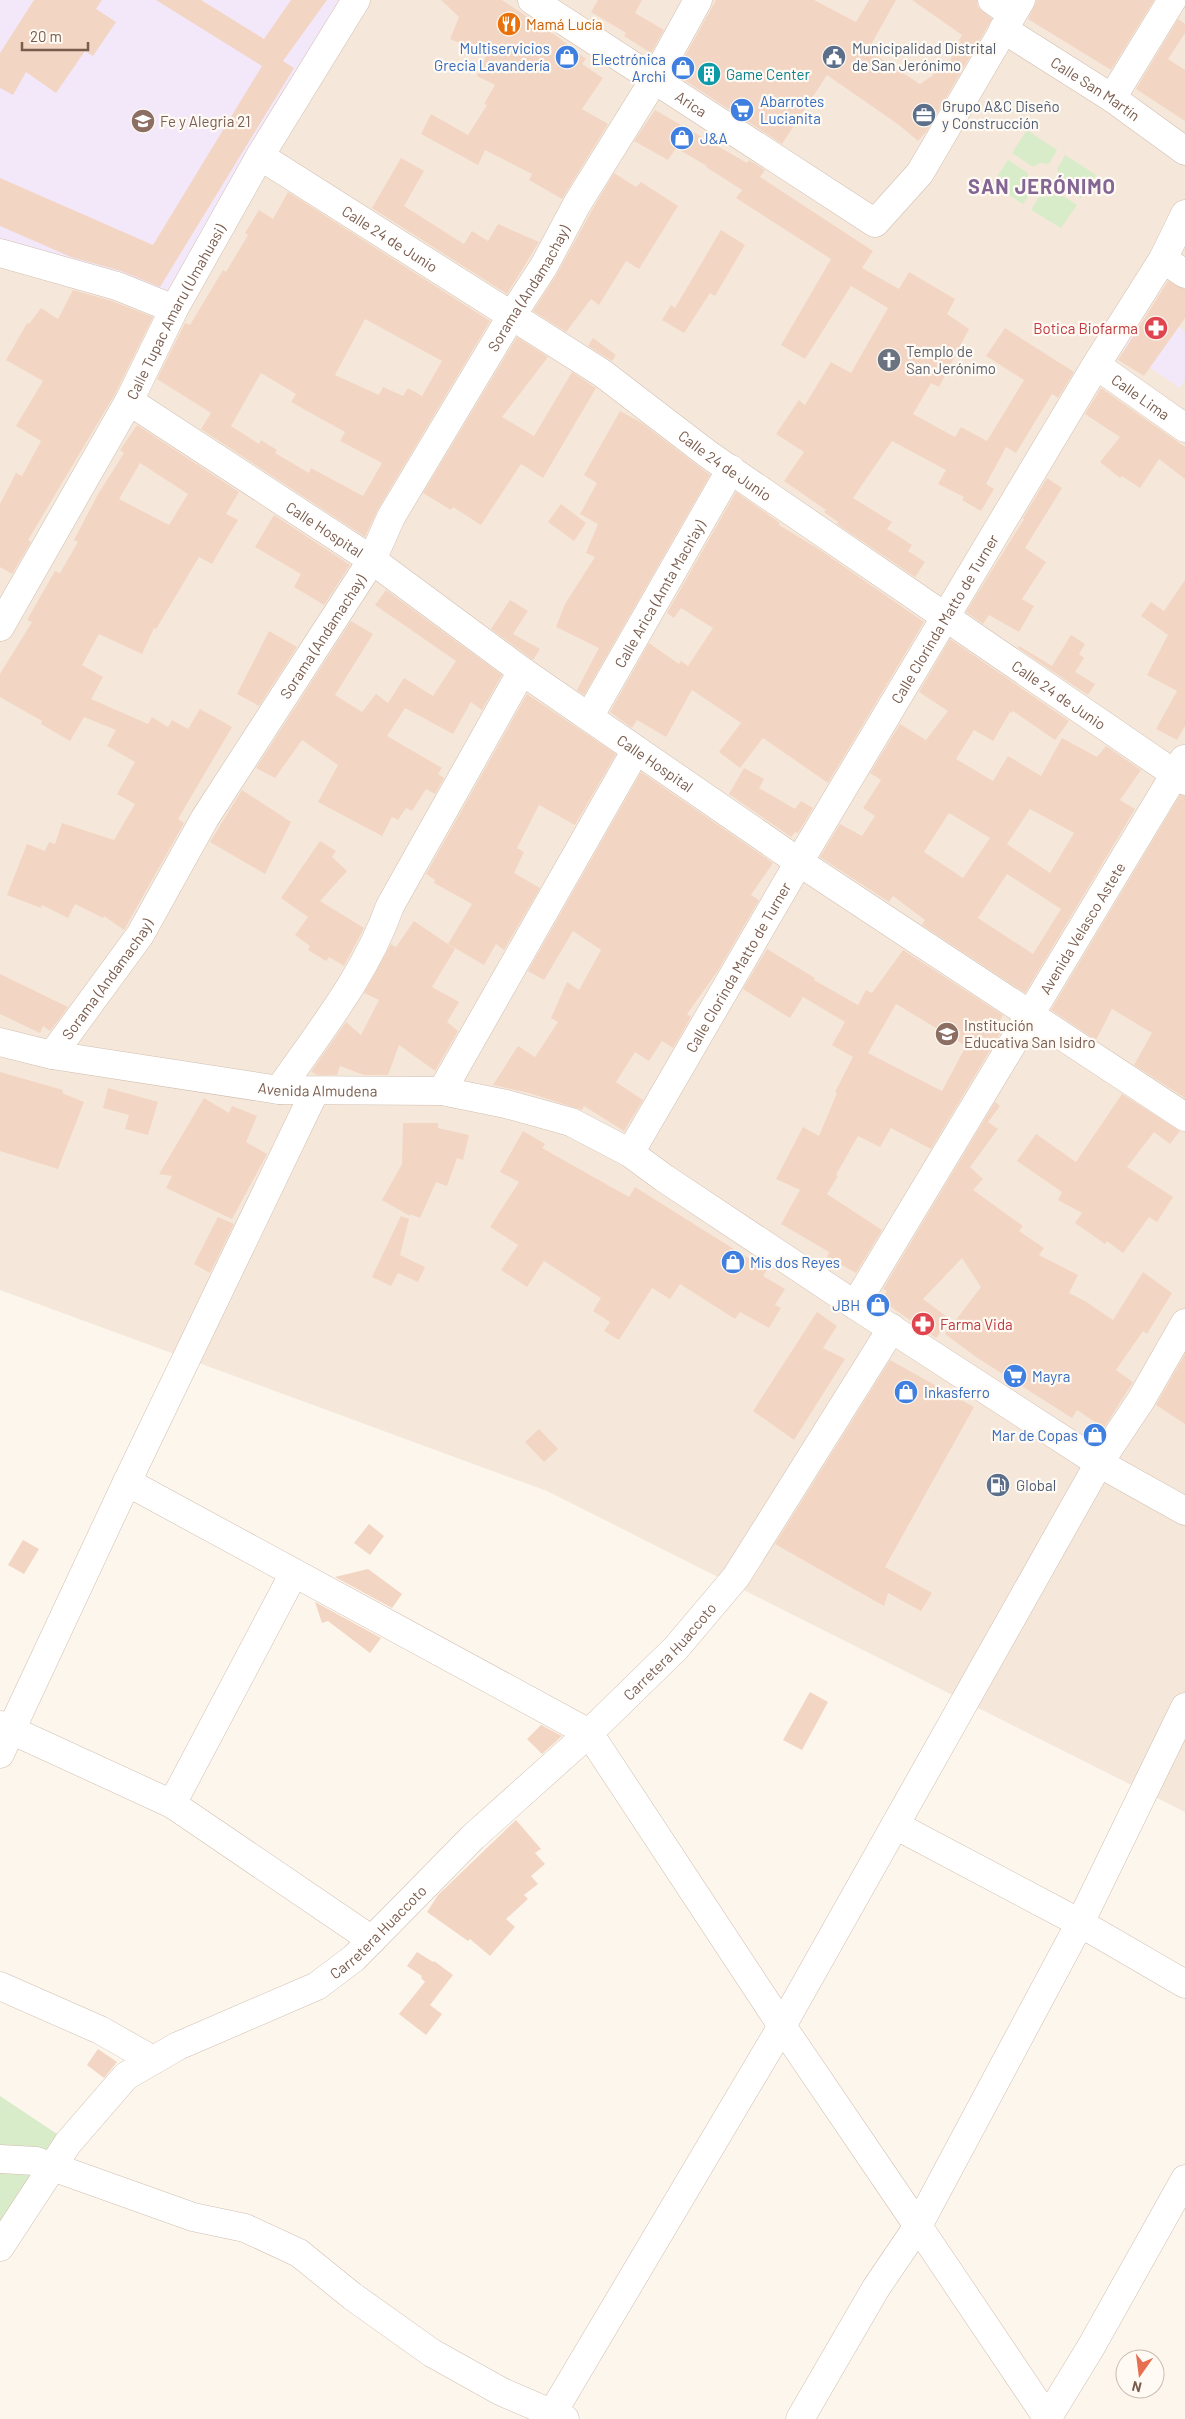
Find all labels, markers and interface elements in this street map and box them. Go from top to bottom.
restaurant icon: Mamá Lucía [496,11,522,37]
place label: Mamá Lucía [526,15,603,33]
scale bar [22,20,89,52]
text: 20 m [30,27,62,45]
place label: Multiservicios Grecia Lavandería [434,39,550,74]
place label: Municipalidad Distrital de San Jerónimo [852,39,996,74]
shop icon: Multiservicios Grecia Lavandería [554,44,580,70]
public building icon: Municipalidad Distrital de San Jerónimo [821,44,847,70]
place label: Electrónica Archi [591,50,666,85]
street label: Calle San Martín [1048,53,1144,124]
shop icon: Electrónica Archi [670,55,696,81]
building icon: Game Center [696,61,722,87]
place label: Game Center [726,65,810,83]
street label: Arica [672,87,710,120]
place label: Abarrotes Lucianita [760,92,824,127]
supermarket icon: Abarrotes Lucianita [729,97,755,123]
place label: Grupo A&C Diseño y Construcción [942,97,1060,132]
office icon: Grupo A&C Diseño y Construcción [911,102,937,128]
school or university icon: Fe y Alegria 21 [130,108,156,134]
place label: Fe y Alegria 21 [160,112,250,130]
shop icon: J&A [669,125,695,151]
place label: J&A [700,129,728,147]
district label: SAN JERÓNIMO [968,174,1116,198]
street label: Calle 24 de Junio [339,201,441,276]
street label: Calle Tupac Amaru (Umahuasi) [122,221,229,402]
street label: Sorama (Andamachay) [483,222,573,355]
pharmacy icon: Botica Biofarma [1143,315,1169,341]
place label: Botica Biofarma [1033,319,1138,337]
place label: Templo de San Jerónimo [906,342,996,377]
church icon: Templo de San Jerónimo [876,347,902,373]
street label: Calle Lima [1108,370,1173,423]
street label: Calle 24 de Junio [675,426,775,504]
street label: Calle Hospital [283,497,367,561]
street label: Calle Arica (Amta Mach'ay) [610,517,709,671]
street label: Calle Clorinda Matto de Turner [887,530,1002,706]
street label: Sorama (Andamachay) [276,571,369,702]
street label: Calle 24 de Junio [1009,656,1109,733]
street label: Calle Hospital [614,730,697,795]
street label: Avenida Velasco Astete [1036,859,1129,997]
street label: Calle Clorinda Matto de Turner [682,878,795,1055]
street label: Sorama (Andamachay) [58,915,156,1043]
place label: Institución Educativa San Isidro [964,1016,1096,1051]
school or university icon: Institución Educativa San Isidro [934,1021,960,1047]
street label: Avenida Almudena [257,1078,377,1100]
shop icon: Mis dos Reyes [720,1249,746,1275]
place label: Mis dos Reyes [750,1253,840,1271]
shop icon: JBH [865,1292,891,1318]
place label: JBH [832,1296,860,1314]
pharmacy icon: Farma Vida [910,1311,936,1337]
place label: Farma Vida [940,1315,1013,1333]
supermarket icon: Mayra [1002,1363,1028,1389]
place label: Mayra [1032,1367,1070,1385]
shop icon: Inkasferro [893,1379,919,1405]
place label: Inkasferro [924,1383,990,1401]
shop icon: Mar de Copas [1082,1422,1108,1448]
place label: Mar de Copas [992,1426,1078,1444]
fuel station icon: Global [985,1472,1011,1498]
place label: Global [1016,1476,1056,1494]
street label: Carretera Huaccoto [619,1599,720,1704]
street label: Carretera Huaccoto [326,1881,430,1982]
north arrow [1115,2349,1165,2399]
text: N [1130,2378,1143,2396]

